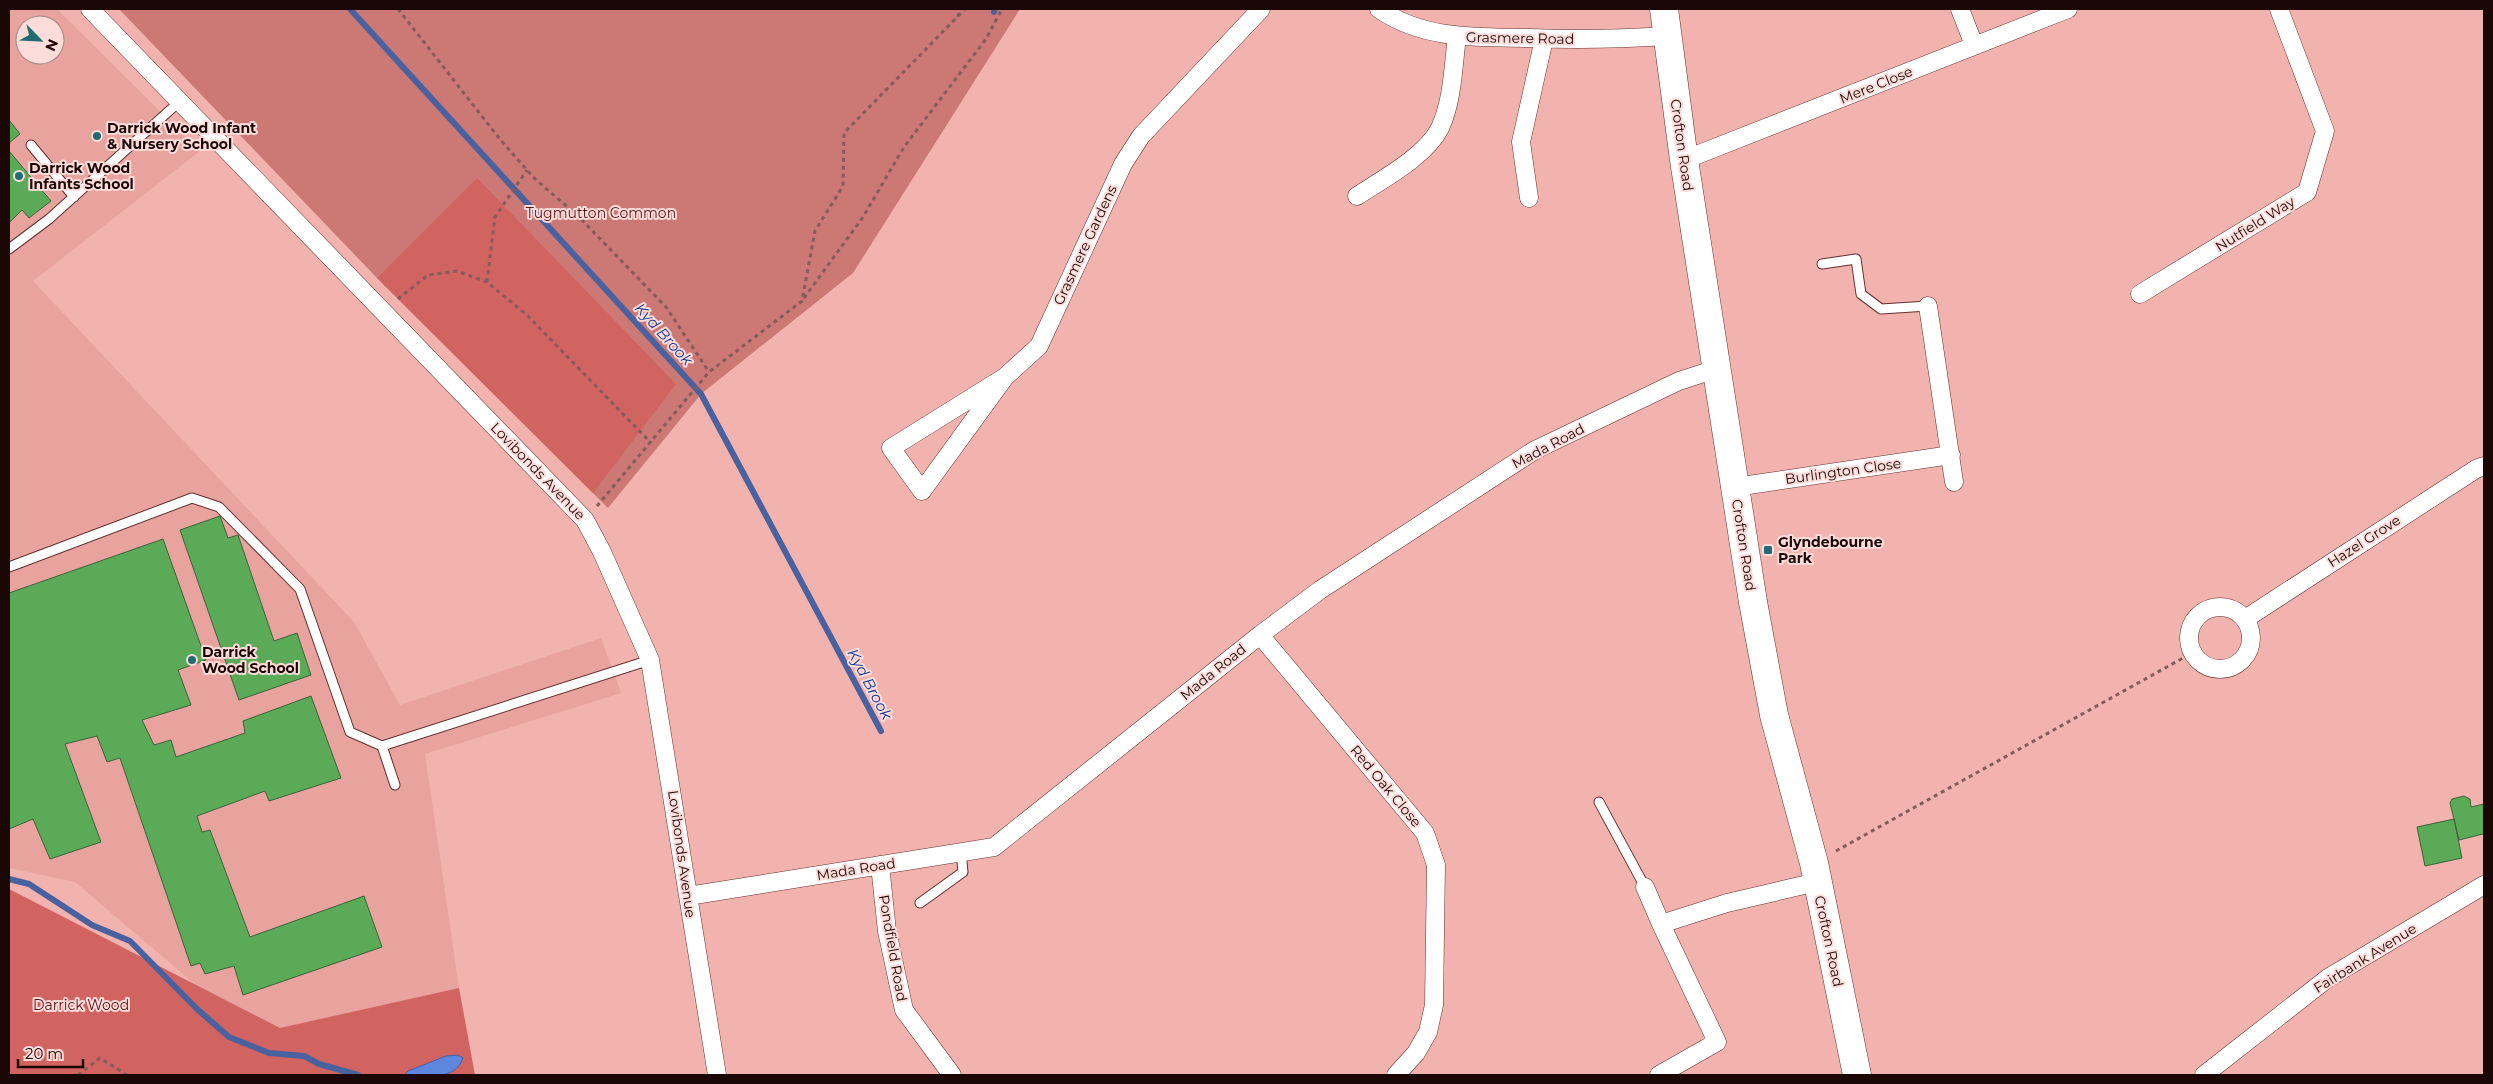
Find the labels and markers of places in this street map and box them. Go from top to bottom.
place label: Darrick Wood Infant & Nursery School [107,119,256,153]
marker: Darrick Wood Infant & Nursery School [91,130,103,142]
place label: Darrick Wood Infants School [29,159,134,193]
marker: Darrick Wood Infants School [13,170,25,182]
place label: Glyndebourne Park [1778,533,1883,567]
marker: Glyndebourne Park [1762,544,1774,556]
place label: Darrick Wood School [202,643,299,677]
marker: Darrick Wood School [186,654,198,666]

